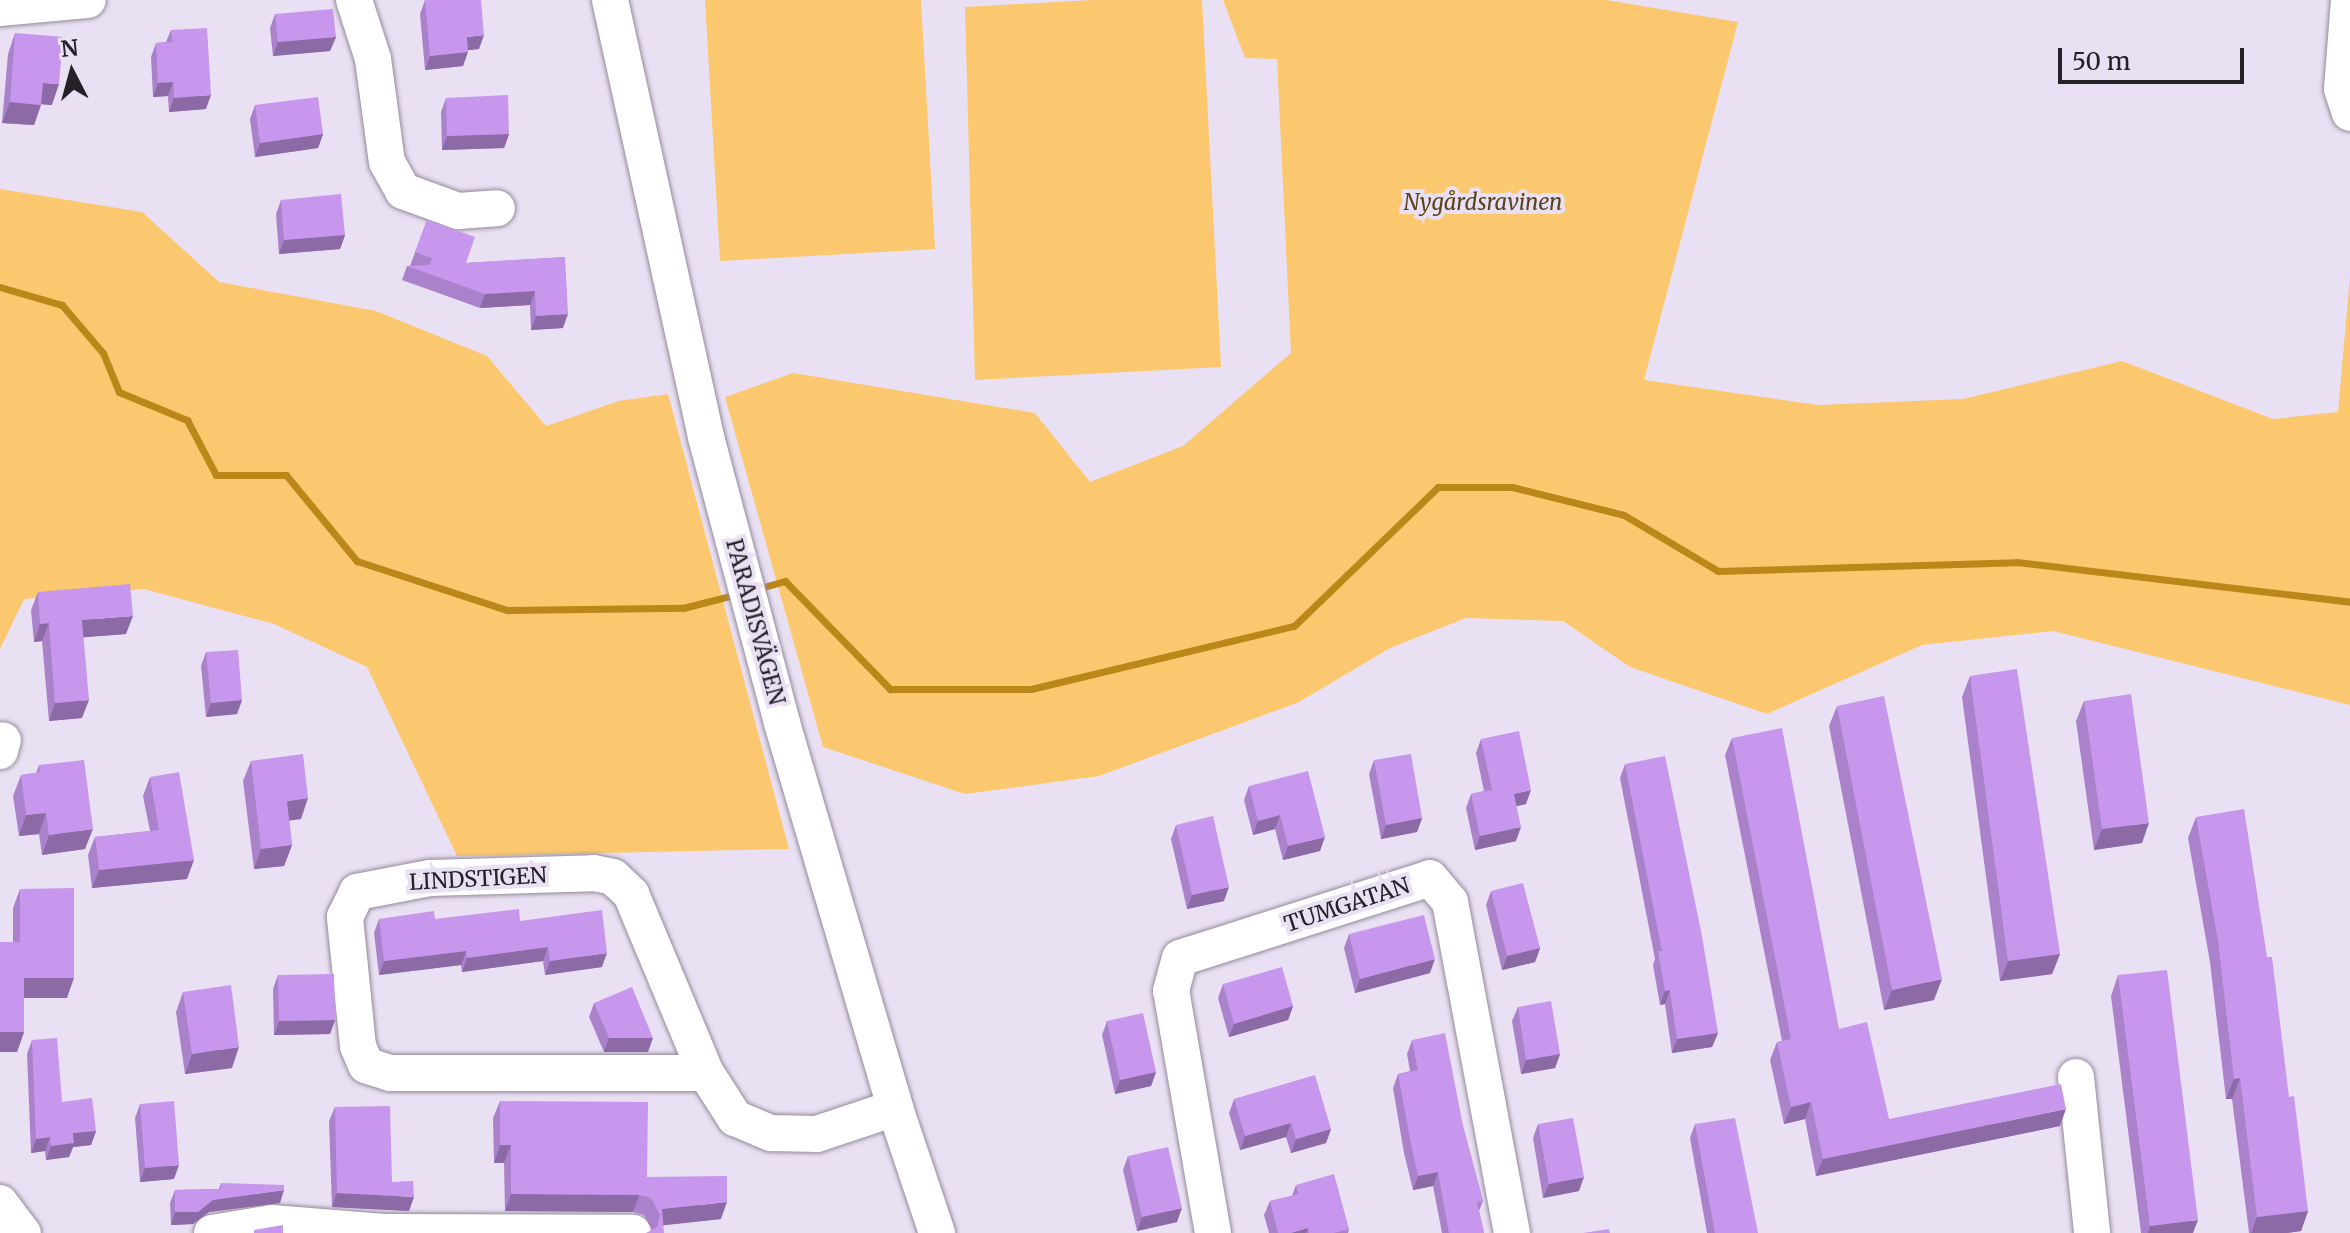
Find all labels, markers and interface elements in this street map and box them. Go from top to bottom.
north arrow [32,32,112,112]
scale bar [2062,32,2248,82]
text: N [59,33,80,63]
text: 50 m [2072,46,2131,77]
park label: Nygårdsravinen [1404,190,1562,216]
street label: PARADISVÄGEN [720,536,790,708]
street label: LINDSTIGEN [408,862,548,896]
street label: TUMGATAN [1281,872,1413,938]

